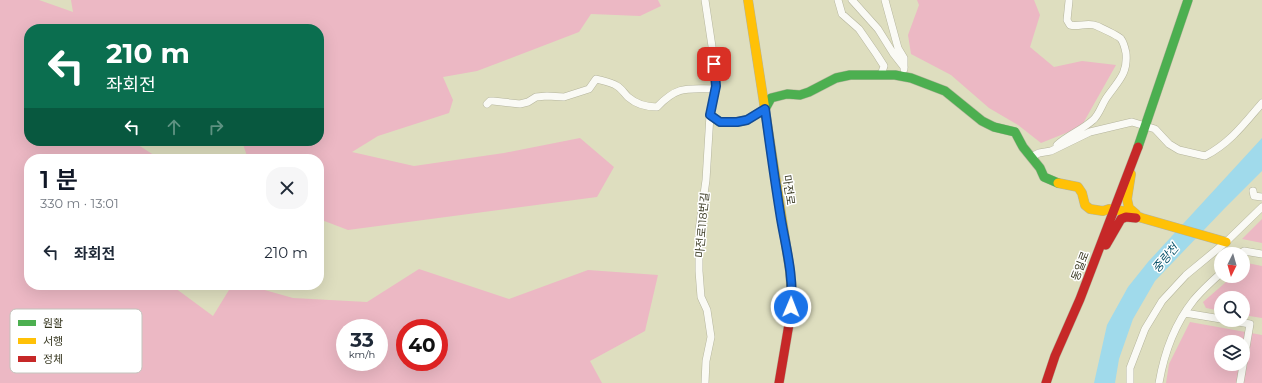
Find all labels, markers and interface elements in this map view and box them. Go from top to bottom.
text: 210 m [106,36,190,70]
icon: left [40,40,92,92]
pin [697,47,731,81]
icon: arrive [703,53,725,75]
text: 좌회전 [106,74,156,96]
icon: left [121,116,143,138]
icon: ahead [163,116,185,138]
icon: right [205,116,227,138]
text: 1 분 [40,165,78,194]
button: close [266,167,308,209]
street label: 마전로 [780,174,798,206]
street label: 마전로118번길 [692,192,712,258]
text: 330 m · 13:01 [40,195,119,211]
water label: 중랑천 [1149,239,1183,276]
icon: left [40,241,62,263]
text: 210 m [264,243,308,262]
text: 좌회전 [74,244,115,263]
north arrow [1214,247,1250,283]
map controls [1214,247,1250,371]
street label: 동일로 [1068,249,1092,283]
position arrow [770,286,812,328]
button: search [1214,291,1250,327]
legend [10,309,142,373]
text: 원활 [43,316,63,330]
speed limit sign: 40 [396,319,448,371]
text: 33 [350,328,374,352]
text: 서행 [43,334,63,348]
button: layers [1214,335,1250,371]
text: km/h [349,348,375,361]
text: 정체 [43,352,63,366]

